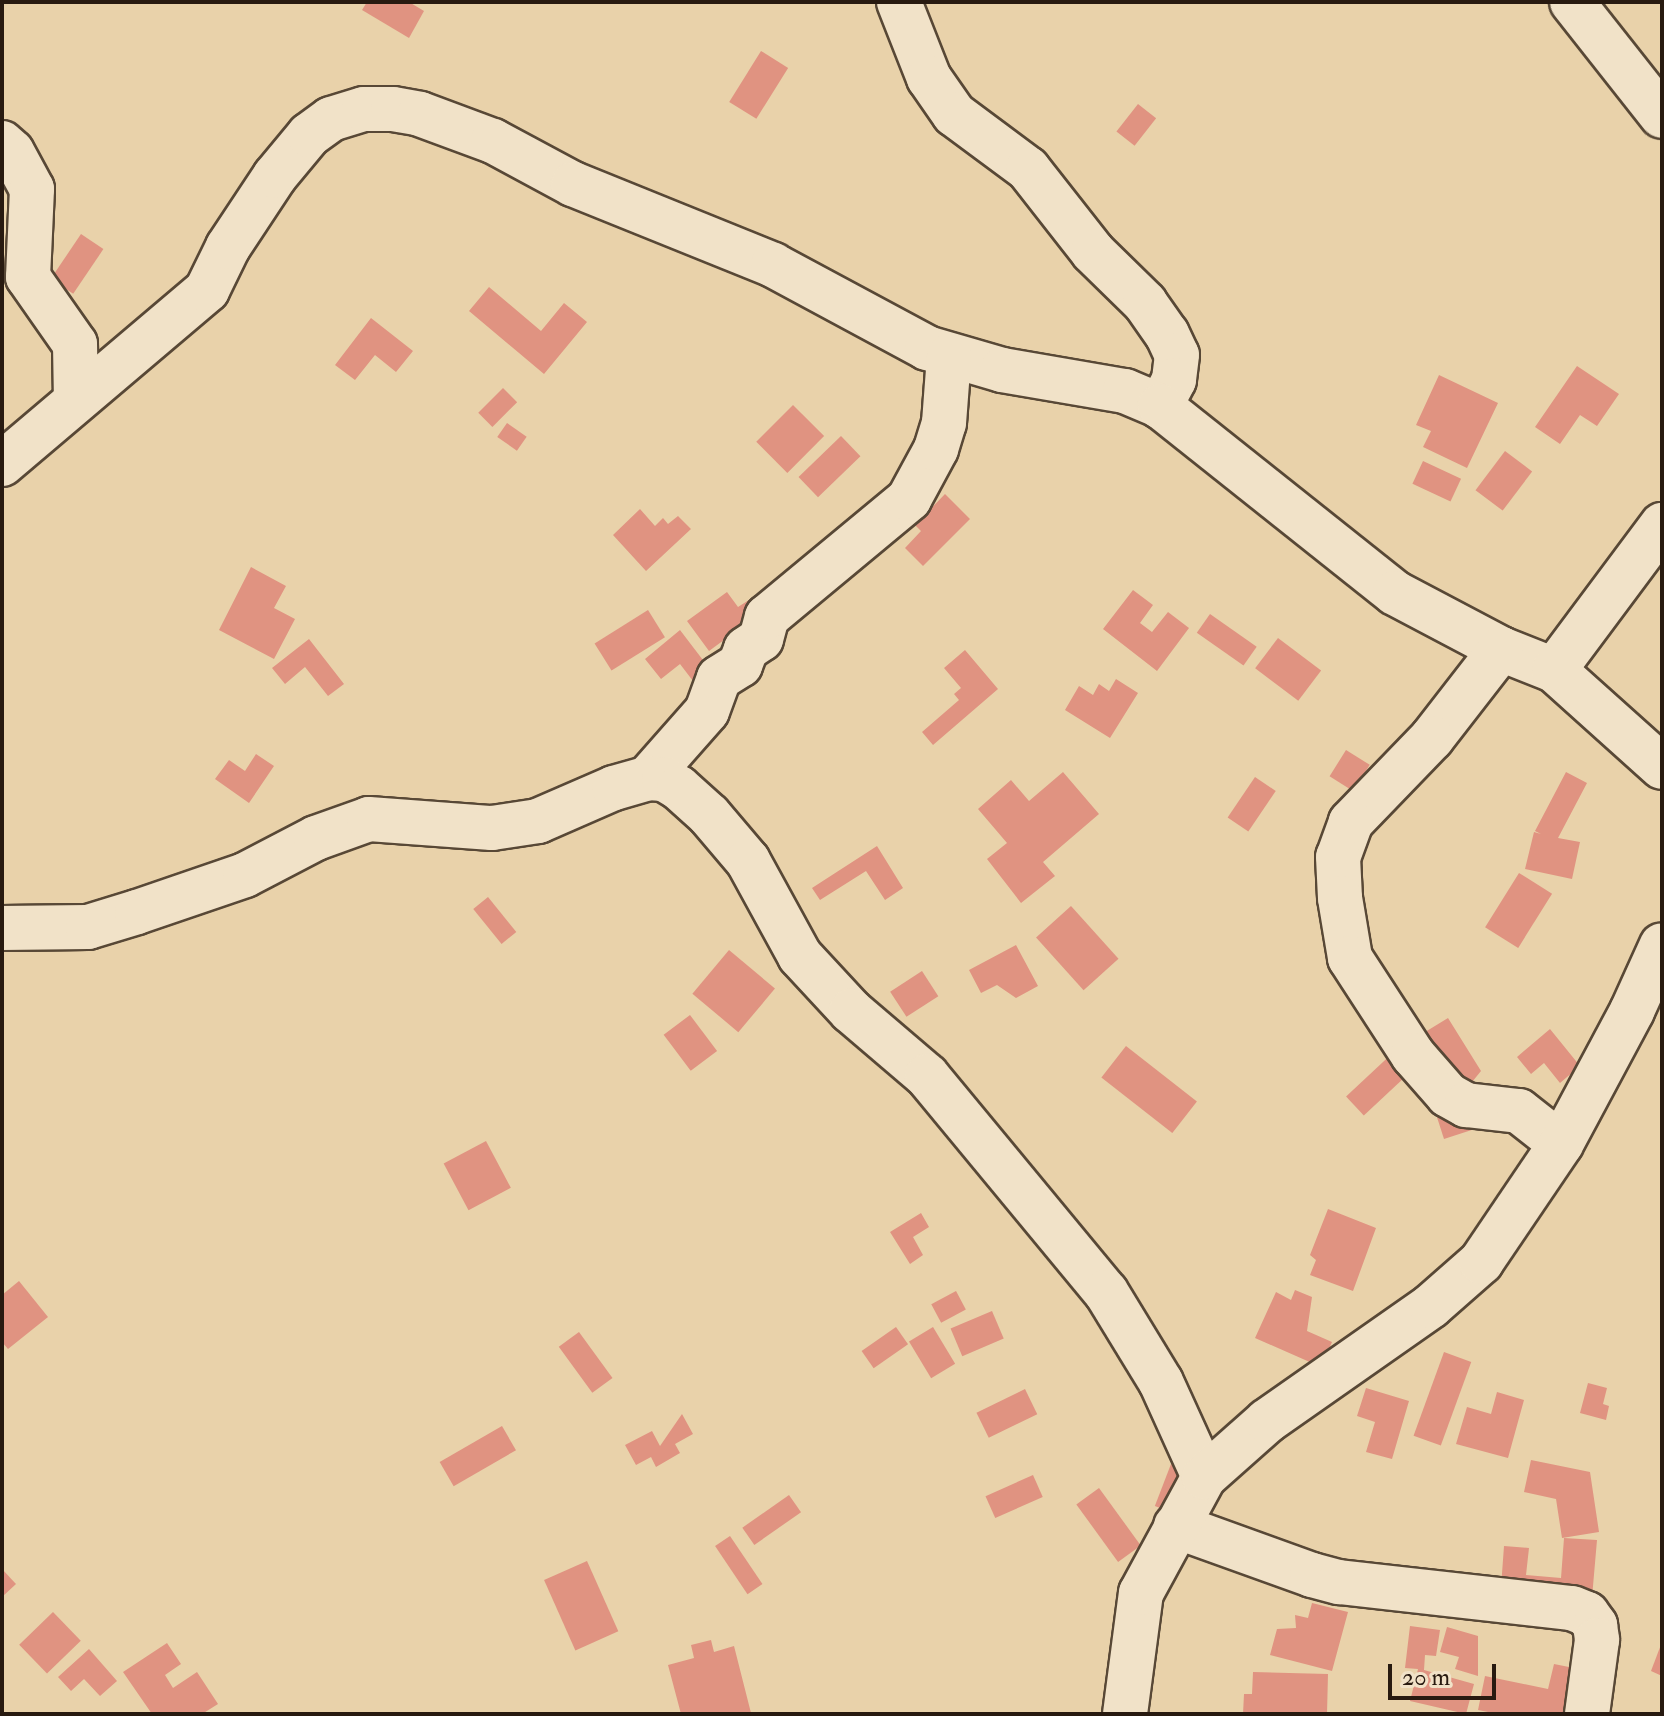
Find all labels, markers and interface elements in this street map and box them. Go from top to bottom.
scale bar [1392,1648,1500,1698]
text: 20 m [1402,1662,1450,1693]

